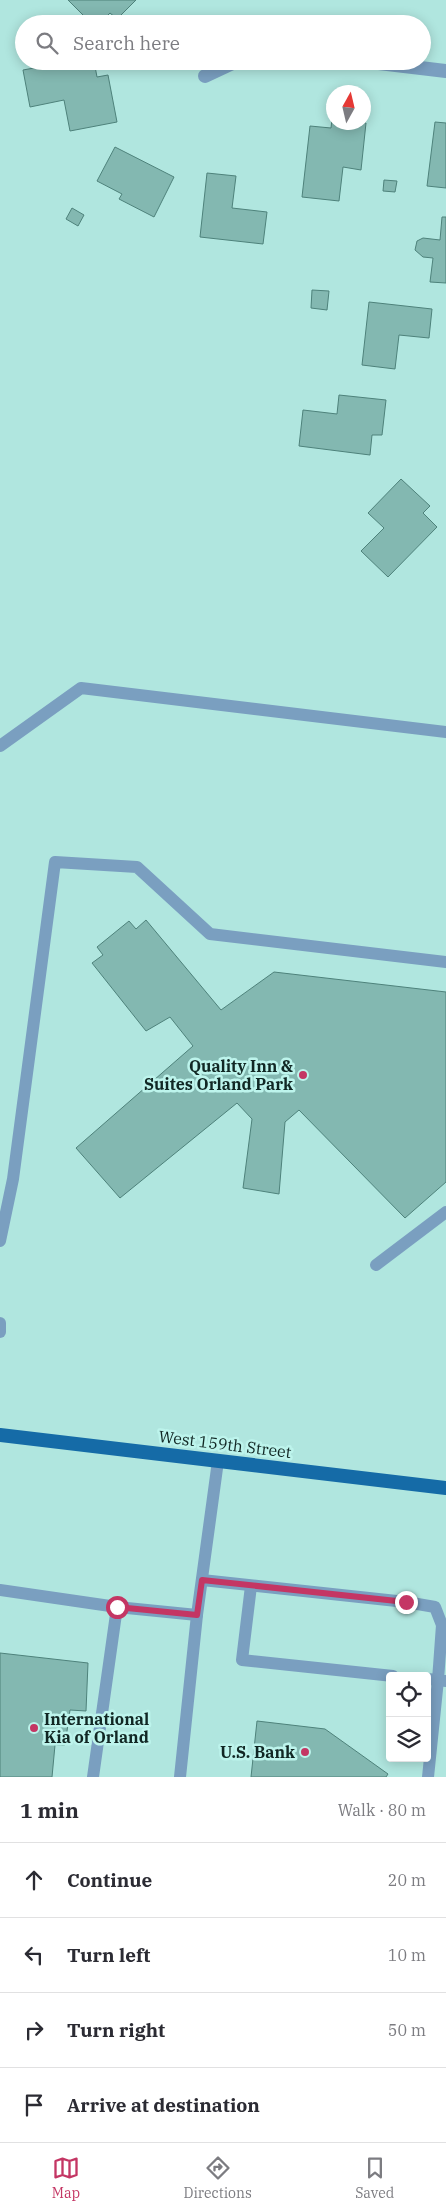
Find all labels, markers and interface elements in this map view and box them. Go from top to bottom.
search box [15,15,431,70]
icon: search [33,29,61,57]
text: Search here [73,31,180,55]
north arrow [326,85,371,130]
place label: Quality Inn & Suites Orland Park [144,1056,293,1094]
marker: Quality Inn & Suites Orland Park [297,1069,309,1081]
street label: West 159th Street [158,1426,293,1462]
route end [395,1591,418,1614]
route start [106,1596,129,1619]
map controls [386,1672,431,1762]
button: locate [386,1672,431,1717]
place label: International Kia of Orland [44,1709,149,1747]
button: layers [386,1717,431,1762]
marker: International Kia of Orland [28,1722,40,1734]
place label: U.S. Bank [220,1742,295,1762]
marker: U.S. Bank [299,1746,311,1758]
text: 1 min [20,1796,79,1824]
text: Walk · 80 m [338,1800,426,1820]
icon: ahead [20,1866,48,1894]
text: Continue [67,1868,152,1892]
text: 20 m [388,1870,426,1890]
icon: left [20,1941,48,1969]
text: Turn left [67,1943,150,1967]
text: 10 m [388,1945,426,1965]
icon: right [20,2016,48,2044]
text: Turn right [67,2018,165,2042]
text: 50 m [388,2020,426,2040]
icon: arrive [20,2091,48,2119]
text: Arrive at destination [67,2093,260,2117]
tab: Map [52,2154,80,2202]
tab: Directions [184,2154,252,2202]
tab: Saved [355,2154,394,2202]

